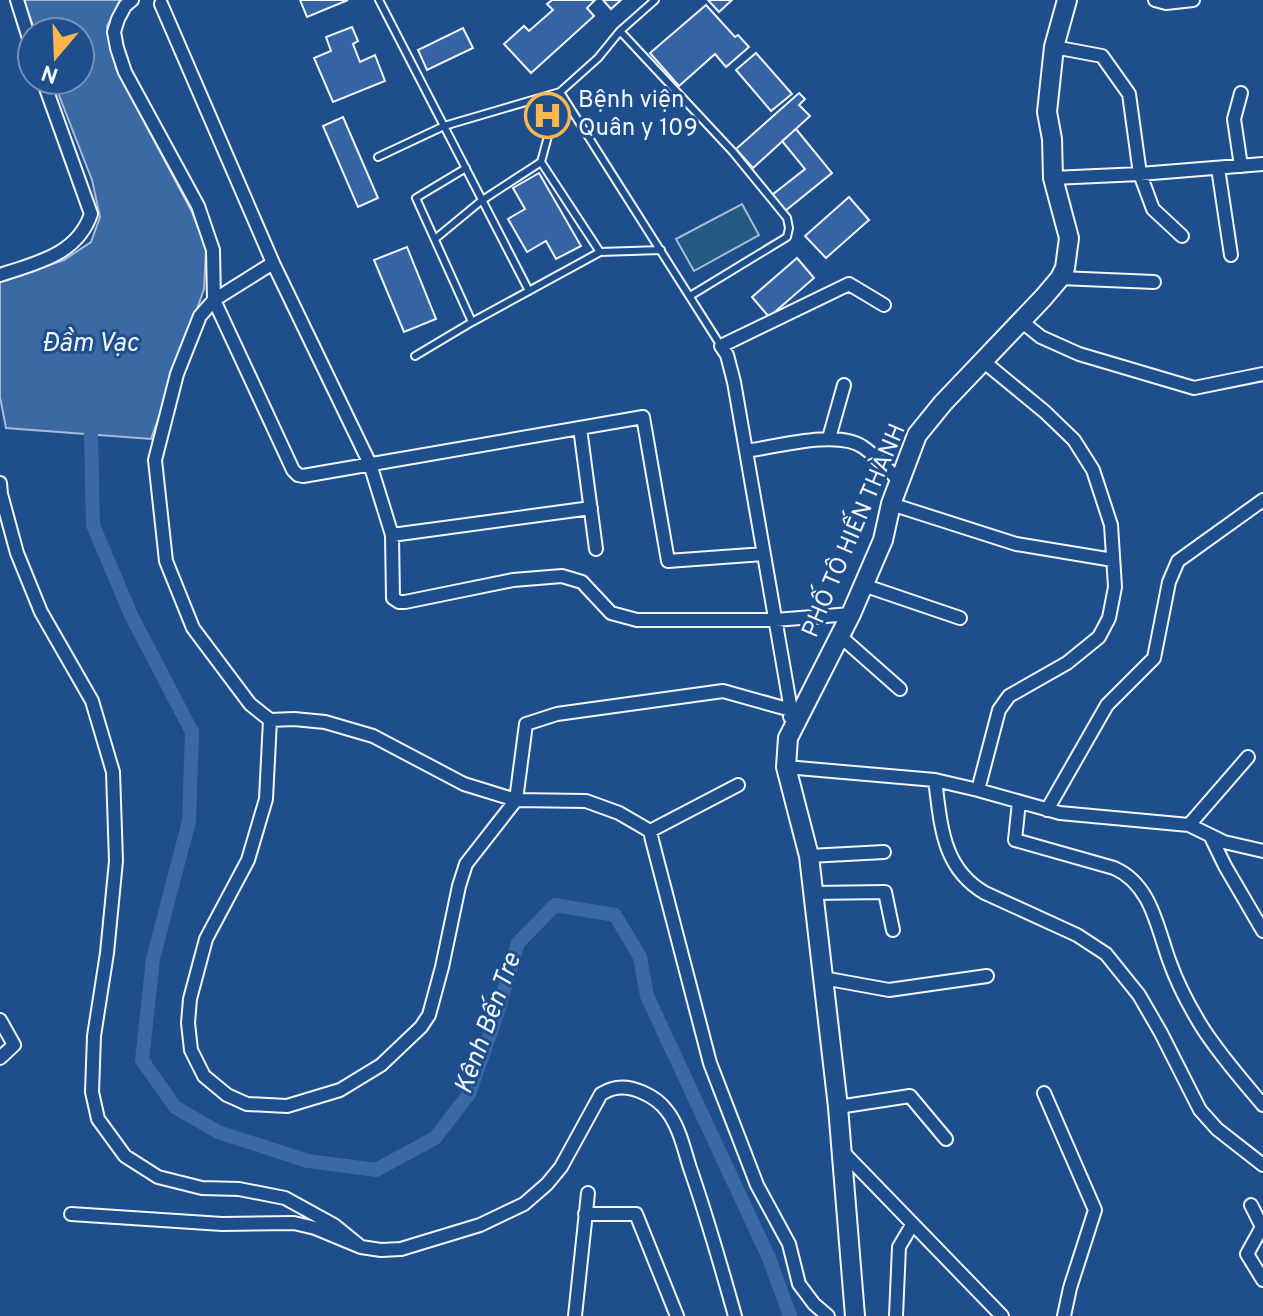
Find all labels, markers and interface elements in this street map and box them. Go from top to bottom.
north arrow [16,16,96,96]
text: N [38,57,62,88]
place label: Bệnh viện Quân y 109 [578,86,698,144]
hospital icon: Bệnh viện Quân y 109 [523,91,571,139]
water label: Đầm Vạc [42,327,139,361]
street label: PHỐ TÔ HIẾN THÀNH [791,417,914,642]
water label: Kênh Bến Tre [447,948,530,1099]

